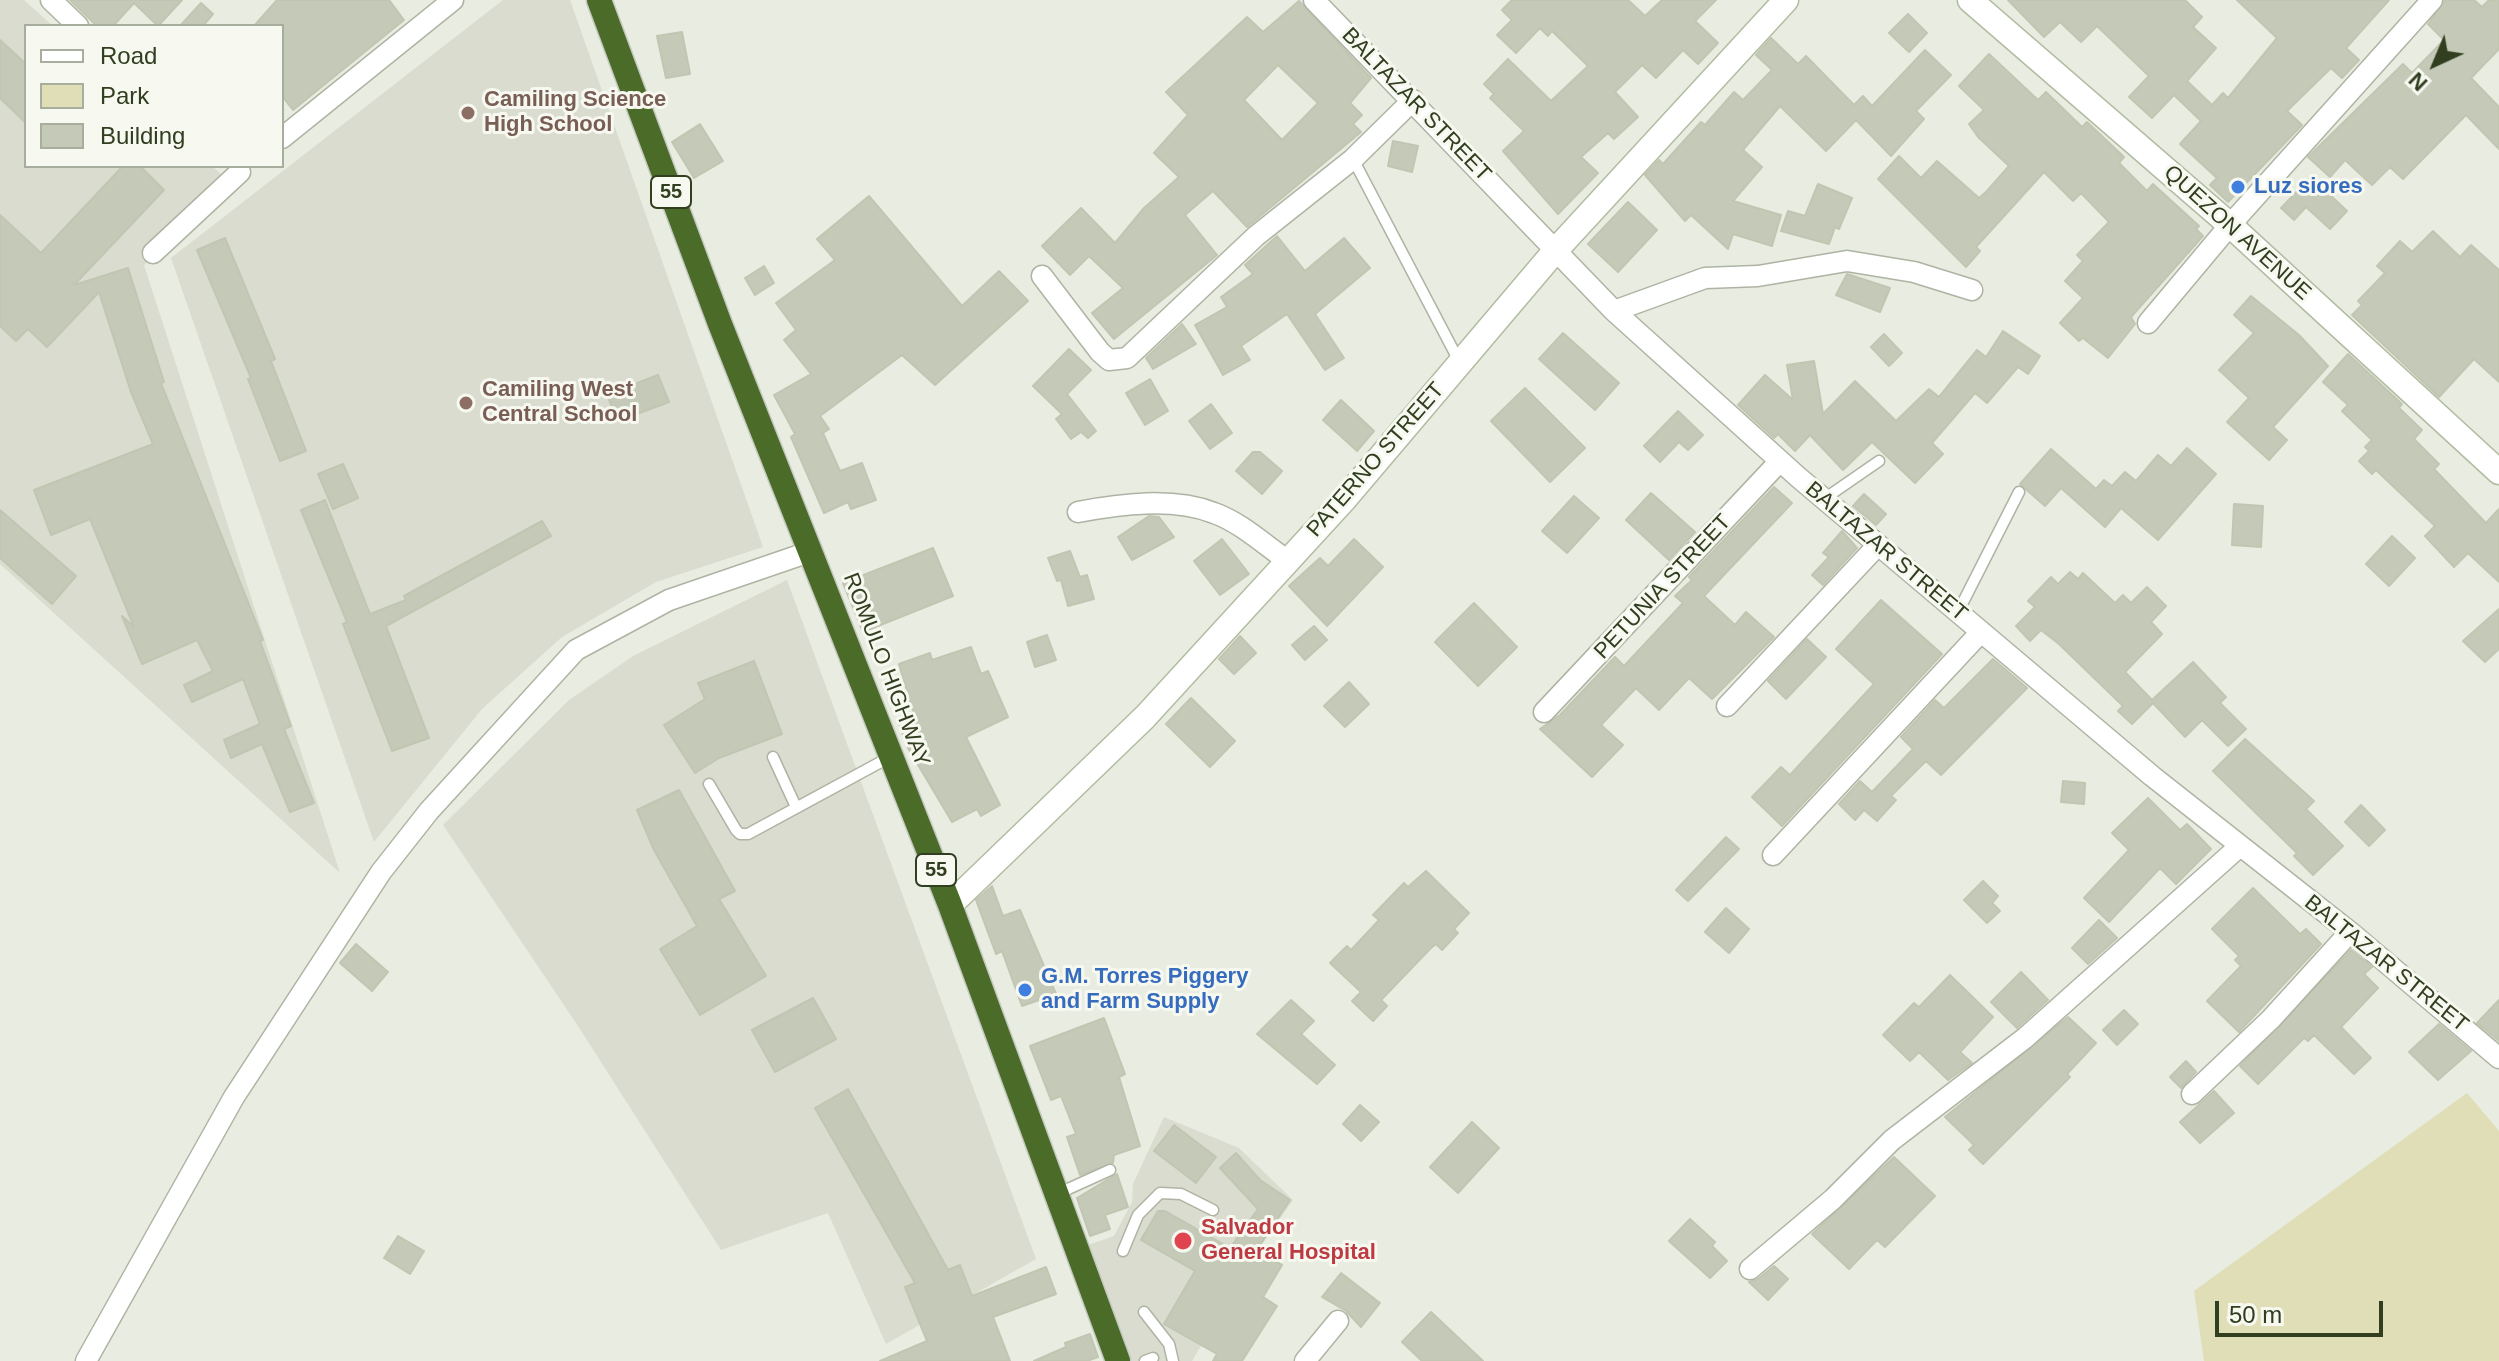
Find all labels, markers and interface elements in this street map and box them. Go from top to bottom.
street label: BALTAZAR STREET [1336,23,1496,187]
legend [24,24,284,168]
north arrow [2395,24,2475,104]
text: Road [100,42,157,69]
text: N [2404,67,2432,96]
text: Park [100,82,149,109]
place label: Camiling Science High School [484,87,666,138]
marker: Camiling Science High School [459,104,477,122]
text: Building [100,122,185,149]
street label: QUEZON AVENUE [2158,160,2316,306]
place label: Luz siores [2254,174,2363,200]
road number: 55 [651,176,691,208]
marker: Luz siores [2229,178,2247,196]
place label: Camiling West Central School [482,377,637,428]
street label: PATERNO STREET [1302,377,1450,543]
marker: Camiling West Central School [457,394,475,412]
street label: BALTAZAR STREET [1800,477,1972,627]
street label: PETUNIA STREET [1589,509,1737,665]
street label: ROMULO HIGHWAY [837,569,935,771]
road number: 55 [916,854,956,886]
street label: BALTAZAR STREET [2299,890,2473,1038]
place label: G.M. Torres Piggery and Farm Supply [1041,964,1248,1016]
marker: G.M. Torres Piggery and Farm Supply [1016,981,1034,999]
place label: Salvador General Hospital [1201,1215,1376,1266]
marker: Salvador General Hospital [1172,1230,1194,1252]
scale bar [2219,1285,2387,1335]
text: 50 m [2229,1301,2282,1328]

